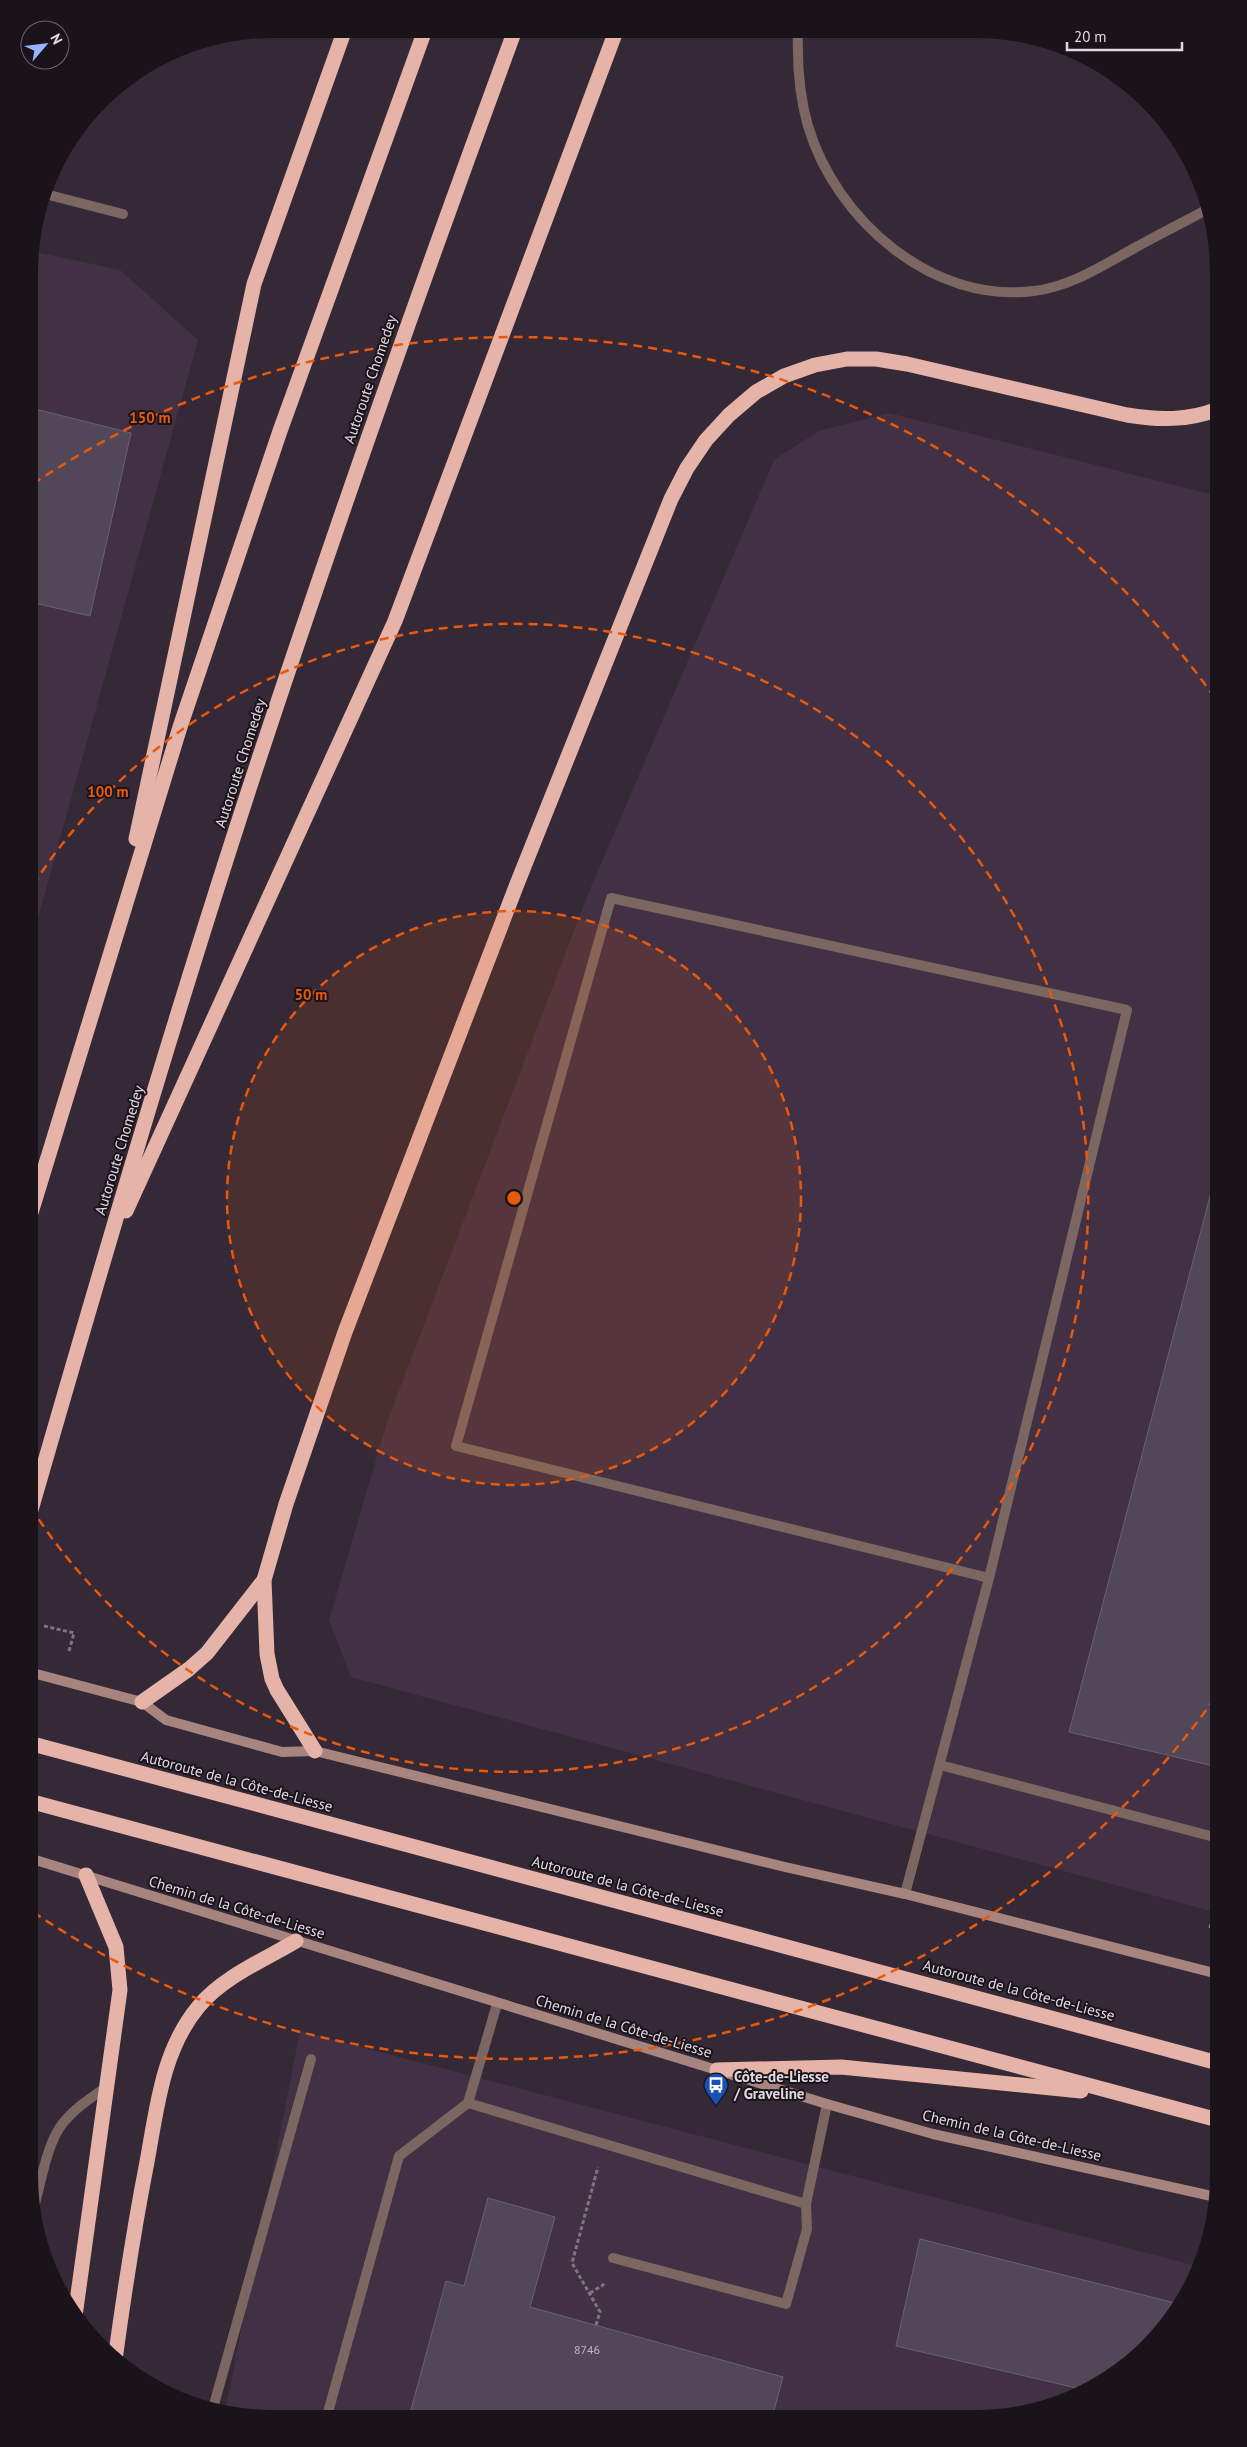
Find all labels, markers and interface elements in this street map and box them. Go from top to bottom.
north arrow [20,20,70,70]
scale bar [1067,20,1182,52]
text: 20 m [1074,27,1107,46]
text: N [46,31,67,47]
street label: Autoroute Chomedey [339,312,401,446]
text: 150 m [129,408,171,427]
street label: Autoroute Chomedey [210,696,270,830]
text: 100 m [87,782,129,801]
text: 50 m [295,985,327,1004]
street label: Autoroute Chomedey [90,1083,148,1217]
centre of rings [505,1189,523,1207]
street label: Autoroute de la Côte-de-Liesse [139,1746,335,1816]
street label: Autoroute de la Côte-de-Liesse [530,1851,726,1921]
street label: Chemin de la Côte-de-Liesse [147,1871,327,1943]
street label: Autoroute de la Côte-de-Liesse [921,1955,1117,2025]
street label: Chemin de la Côte-de-Liesse [534,1990,714,2062]
place label: Côte-de-Liesse / Graveline [733,2067,829,2103]
bus stop icon: Côte-de-Liesse / Graveline [703,2072,729,2106]
street label: Chemin de la Côte-de-Liesse [921,2105,1103,2165]
house number: 8746 [574,2342,600,2357]

